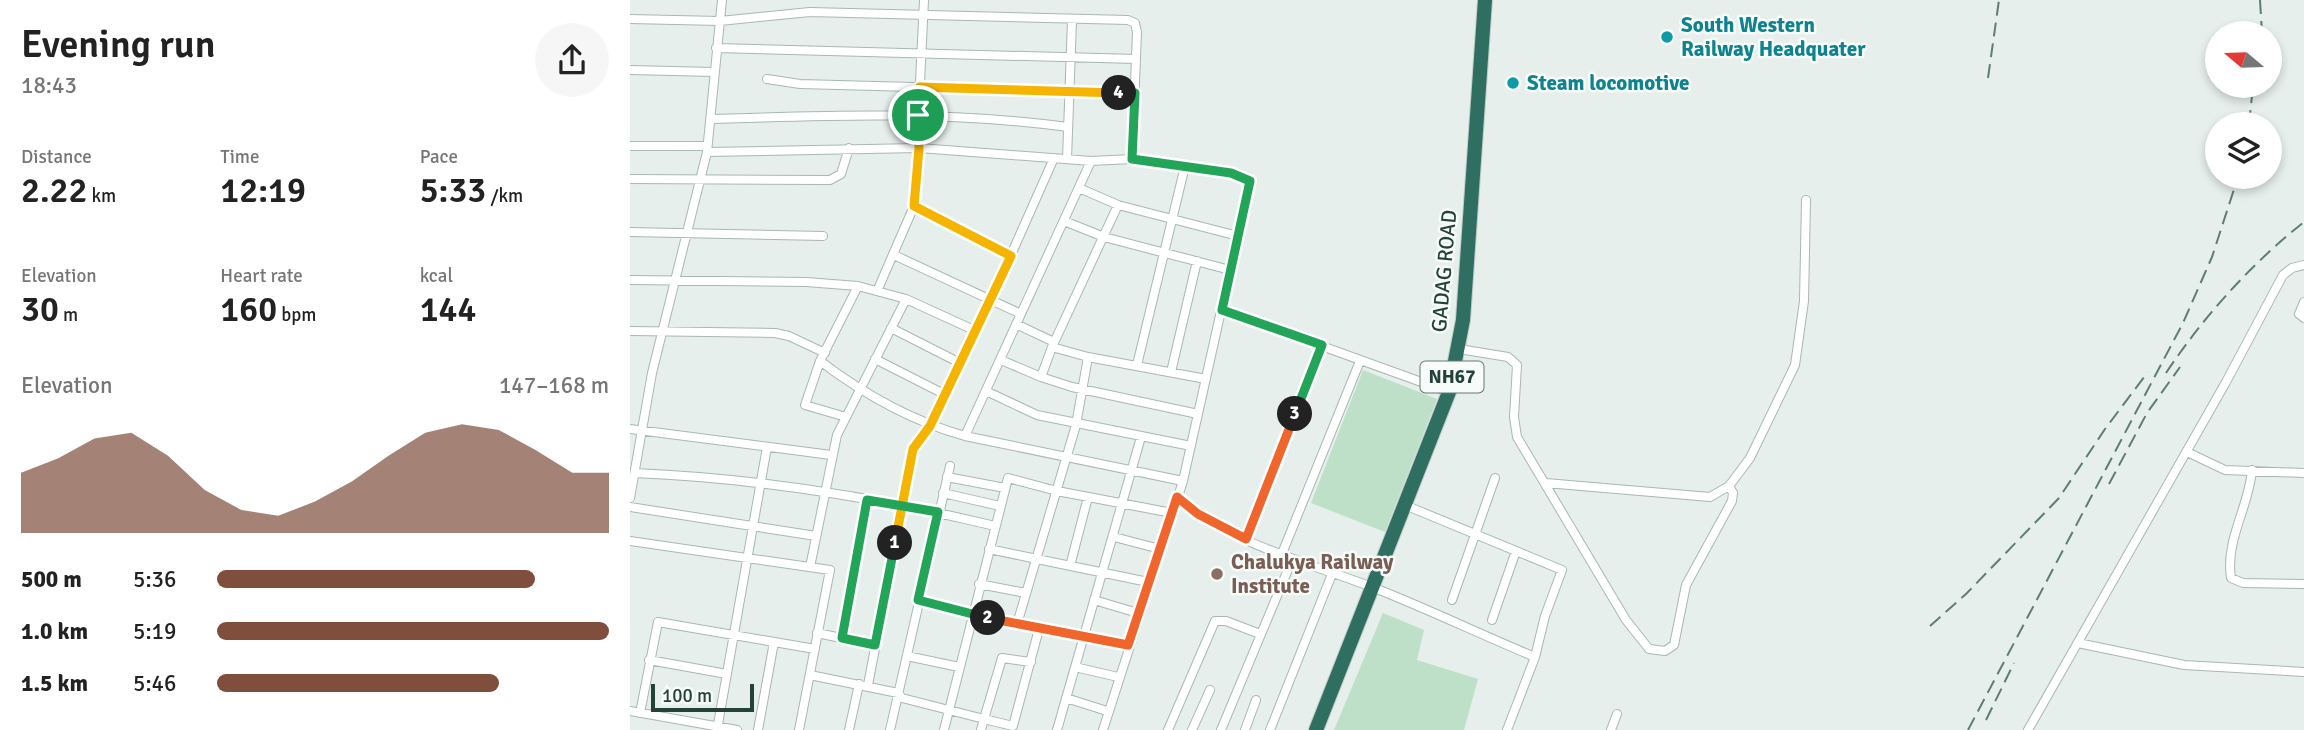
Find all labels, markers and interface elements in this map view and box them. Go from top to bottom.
place label: South Western Railway Headquater [1681,12,1866,62]
text: Evening run [21,21,215,68]
north arrow [2205,21,2282,98]
map controls [2205,21,2282,189]
button: share [535,23,609,97]
marker: South Western Railway Headquater [1659,29,1675,45]
place label: Steam locomotive [1527,70,1690,96]
text: 18:43 [21,71,77,100]
marker: Steam locomotive [1505,75,1521,91]
pin: 4 [1102,76,1136,110]
text: 4 [1113,80,1124,104]
pin [888,85,948,145]
icon: arrive [899,96,937,134]
button: layers [2205,112,2282,189]
text: Distance [21,145,92,169]
text: Time [220,145,259,169]
text: Pace [420,145,458,169]
text: 2.22 [21,169,87,212]
text: 12:19 [220,169,306,212]
text: 5:33 [420,169,486,212]
text: km [87,184,116,208]
text: /km [486,184,523,208]
street label: GADAG ROAD [1426,209,1462,333]
text: Elevation [21,264,97,288]
text: Heart rate [220,264,303,288]
text: kcal [420,264,453,288]
text: 30 [21,288,59,331]
text: 160 [220,288,277,331]
text: 144 [420,288,476,331]
text: m [59,303,78,327]
text: bpm [277,303,316,327]
road number: NH67 [1420,362,1484,392]
text: Elevation [21,371,113,400]
text: 147–168 m [499,371,609,400]
pin: 3 [1278,396,1312,432]
text: 3 [1289,401,1300,425]
pin: 1 [877,526,912,560]
text: 1 [889,530,900,554]
place label: Chalukya Railway Institute [1231,549,1394,599]
text: 500 m [21,565,82,594]
text: 5:36 [133,565,176,594]
marker: Chalukya Railway Institute [1209,566,1225,582]
pin: 2 [970,600,1006,636]
text: 2 [982,605,993,629]
text: 1.0 km [21,617,88,646]
text: 5:19 [133,617,176,646]
text: 1.5 km [21,669,88,698]
text: 5:46 [133,669,176,698]
scale bar [651,681,754,713]
text: 100 m [662,684,712,708]

